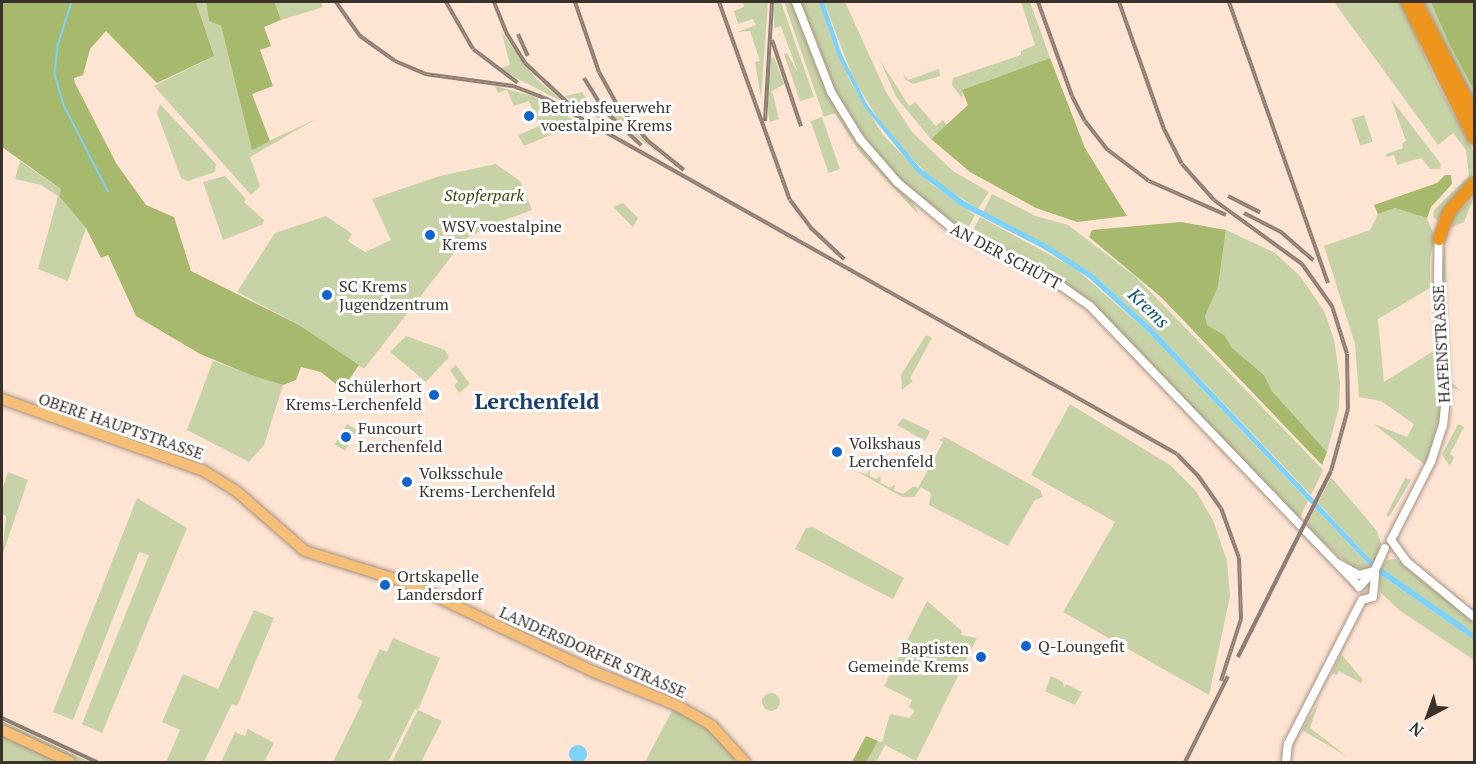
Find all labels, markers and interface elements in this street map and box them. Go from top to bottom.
place label: Betriebsfeuerwehr voestalpine Krems [541,97,672,135]
marker: Betriebsfeuerwehr voestalpine Krems [522,109,536,123]
park label: Stopferpark [444,185,524,205]
place label: WSV voestalpine Krems [442,216,562,254]
street label: AN DER SCHÜTT [947,219,1065,293]
marker: WSV voestalpine Krems [423,228,437,242]
place label: SC Krems Jugendzentrum [339,276,449,314]
water label: Krems [1124,284,1174,332]
street label: HAFENSTRASSE [1428,284,1454,404]
marker: SC Krems Jugendzentrum [320,288,334,302]
place label: Schülerhort Krems-Lerchenfeld [286,376,422,414]
marker: Schülerhort Krems-Lerchenfeld [427,388,441,402]
district label: Lerchenfeld [475,388,599,414]
street label: OBERE HAUPTSTRASSE [36,389,206,463]
place label: Funcourt Lerchenfeld [358,418,442,456]
marker: Funcourt Lerchenfeld [339,430,353,444]
place label: Volkshaus Lerchenfeld [849,433,933,471]
marker: Volkshaus Lerchenfeld [830,445,844,459]
place label: Volksschule Krems-Lerchenfeld [419,463,555,501]
marker: Volksschule Krems-Lerchenfeld [400,475,414,489]
place label: Ortskapelle Landersdorf [397,566,483,604]
marker: Ortskapelle Landersdorf [378,578,392,592]
street label: LANDERSDORFER STRASSE [497,602,689,702]
place label: Q-Loungefit [1038,636,1125,656]
place label: Baptisten Gemeinde Krems [848,638,969,676]
marker: Q-Loungefit [1019,639,1033,653]
marker: Baptisten Gemeinde Krems [974,650,988,664]
north arrow [1398,686,1458,746]
text: N [1404,717,1428,742]

